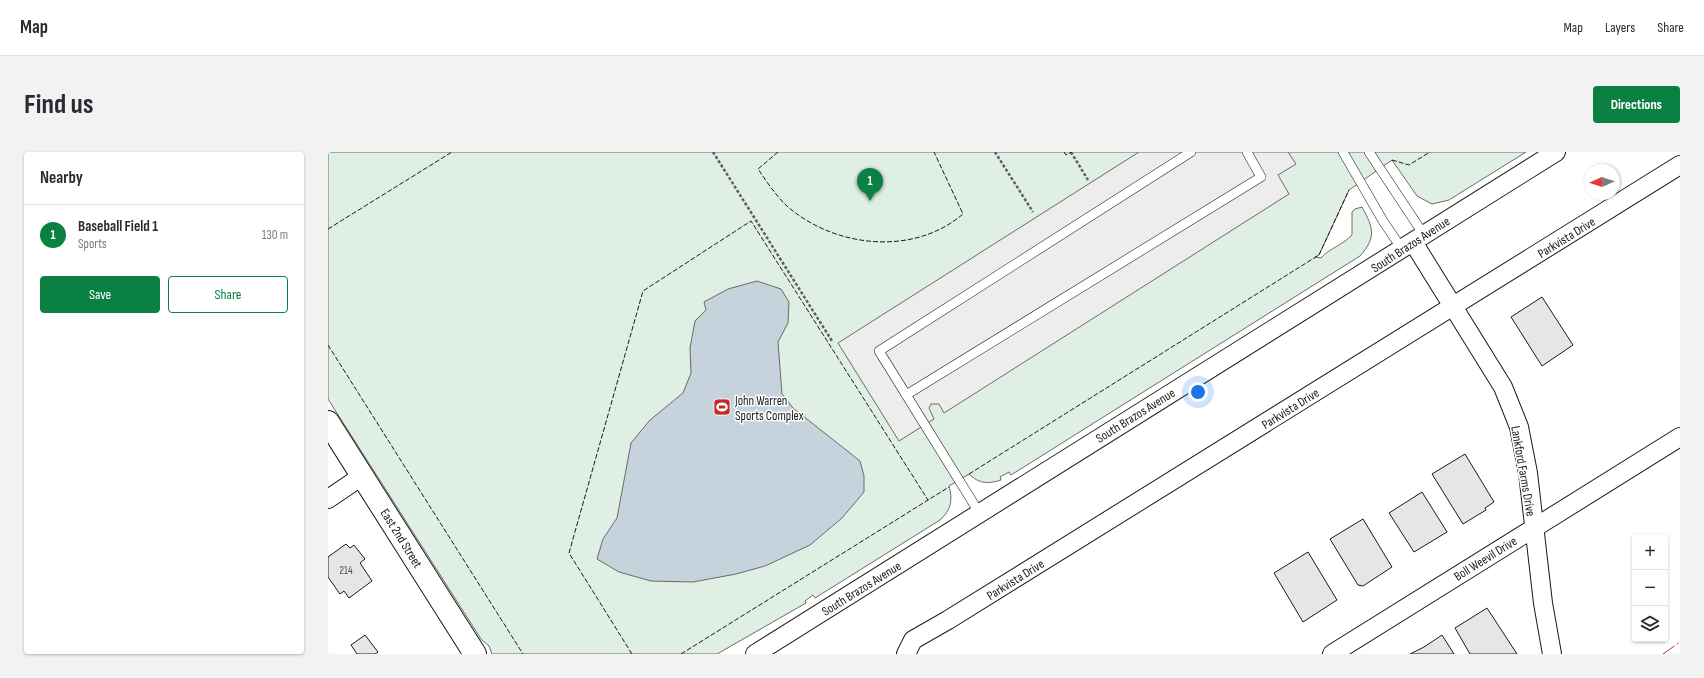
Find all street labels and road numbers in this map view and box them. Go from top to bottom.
street label: South Brazos Avenue [1368,213,1453,276]
street label: Parkvista Drive [1535,214,1598,262]
street label: South Brazos Avenue [1093,385,1178,447]
street label: Parkvista Drive [1259,385,1322,433]
street label: Lankford Farms Drive [1507,425,1539,518]
street label: East 2nd Street [377,506,426,571]
street label: Boll Weevil Drive [1451,533,1520,585]
street label: Parkvista Drive [984,556,1047,604]
street label: South Brazos Avenue [819,558,904,620]

